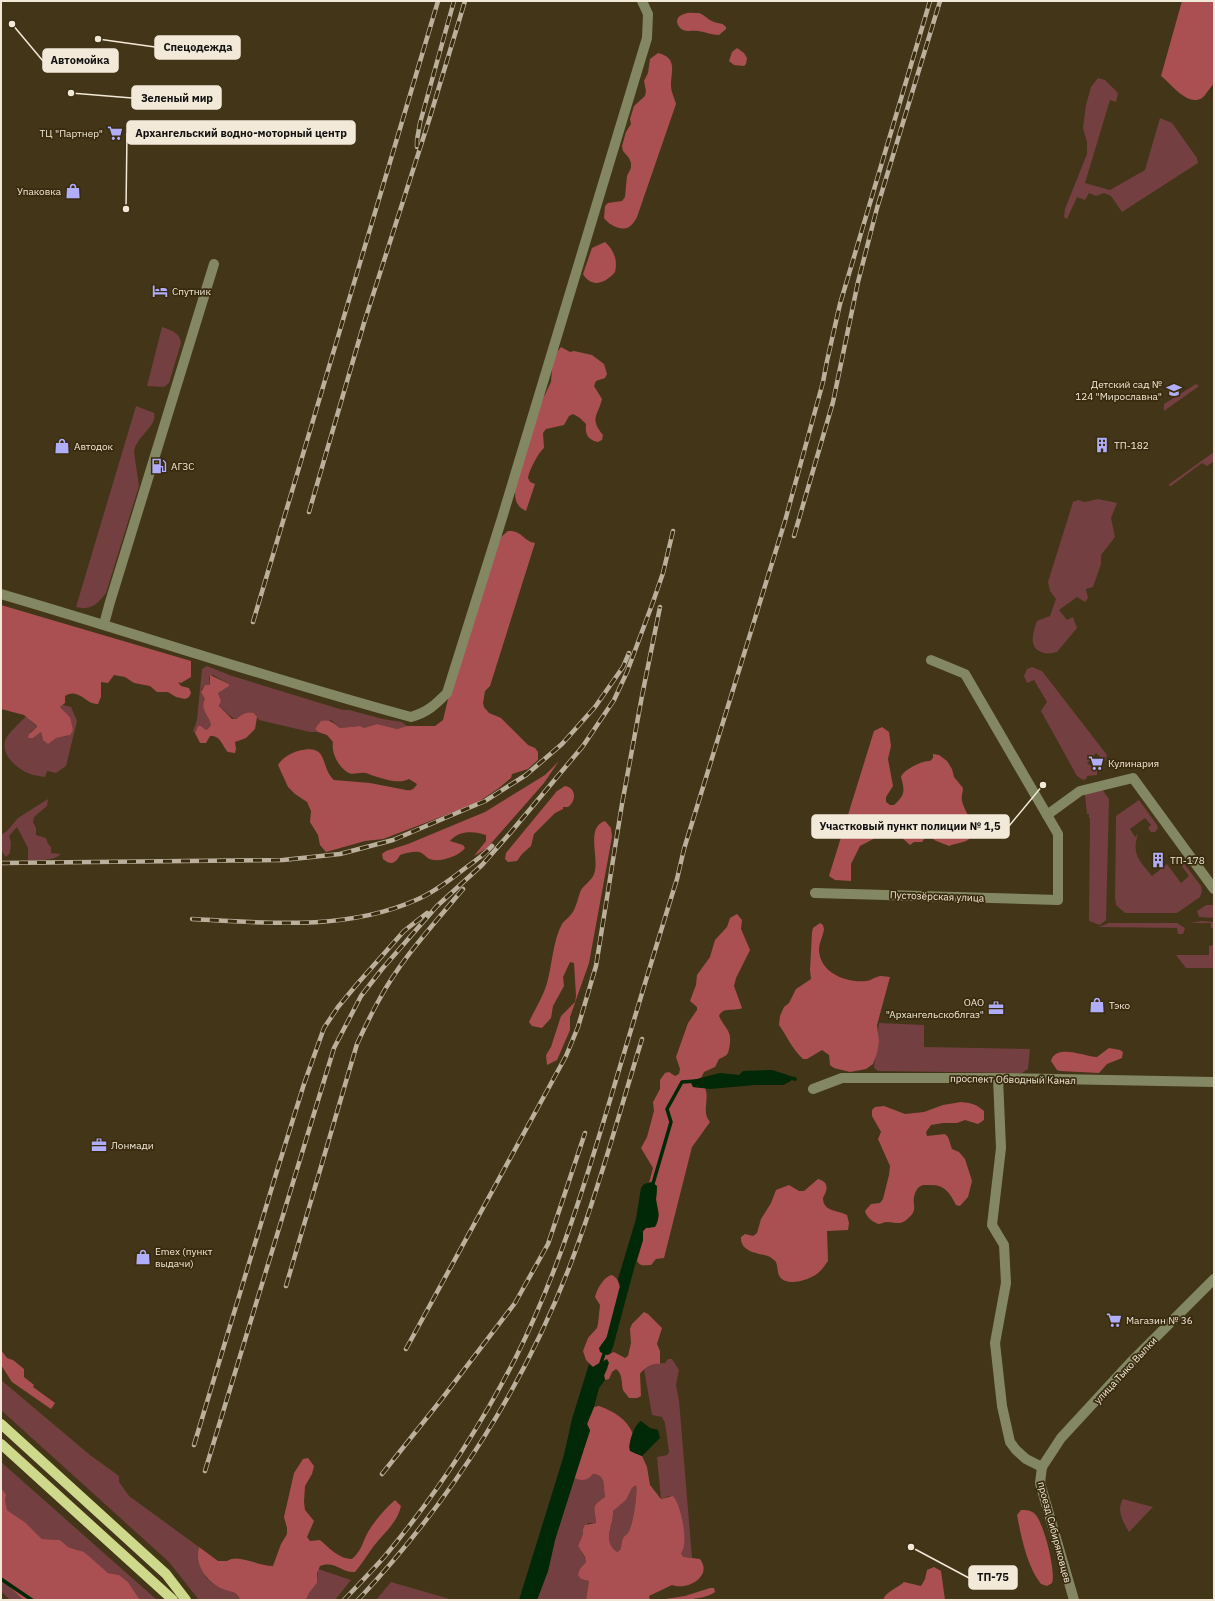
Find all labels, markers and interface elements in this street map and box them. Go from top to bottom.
callout: Спецодежда [155,36,240,59]
text: Спецодежда [163,40,233,54]
callout: Автомойка [43,49,118,72]
text: Автомойка [51,53,109,67]
callout: Зеленый мир [132,86,221,109]
text: Зеленый мир [141,91,213,105]
callout: Архангельский водно-моторный центр [127,121,355,144]
supermarket icon: ТЦ "Партнер" [106,124,124,142]
text: Архангельский водно-моторный центр [135,126,347,140]
place label: ТЦ "Партнер" [40,127,103,140]
shop icon: Упаковка [64,182,82,200]
place label: Упаковка [17,185,62,198]
hotel icon: Спутник [151,282,169,300]
place label: Спутник [172,285,211,298]
place label: Детский сад № 124 "Мирославна" [1075,378,1162,403]
school or university icon: Детский сад № 124 "Мирославна" [1165,381,1183,399]
building icon: ТП-182 [1093,436,1111,454]
shop icon: Автодок [53,437,71,455]
place label: ТП-182 [1114,439,1149,452]
place label: Автодок [74,440,114,453]
fuel station icon: АГЗС [150,457,168,475]
place label: АГЗС [171,460,194,473]
supermarket icon: Кулинария [1087,754,1105,772]
place label: Кулинария [1108,757,1159,770]
callout: Участковый пункт полиции № 1,5 [812,815,1009,838]
text: Участковый пункт полиции № 1,5 [820,819,1001,833]
building icon: ТП-178 [1149,851,1167,869]
place label: ТП-178 [1170,854,1205,867]
street label: Пустозёрская улица [890,888,985,905]
place label: ОАО "Архангельскоблгаз" [886,996,984,1021]
shop icon: Тэко [1088,996,1106,1014]
office icon: ОАО "Архангельскоблгаз" [987,999,1005,1017]
place label: Тэко [1109,999,1131,1012]
street label: проспект Обводный Канал [950,1072,1076,1087]
office icon: Лонмади [90,1136,108,1154]
place label: Лонмади [111,1139,154,1152]
place label: Emex (пункт выдачи) [155,1245,213,1270]
shop icon: Emex (пункт выдачи) [134,1248,152,1266]
supermarket icon: Магазин № 36 [1105,1311,1123,1329]
place label: Магазин № 36 [1126,1314,1193,1327]
street label: улица Тыко Вылки [1091,1334,1160,1406]
street label: проезд Сибиряковцев [1035,1480,1074,1584]
callout: ТП-75 [969,1566,1017,1589]
text: ТП-75 [977,1570,1009,1584]

